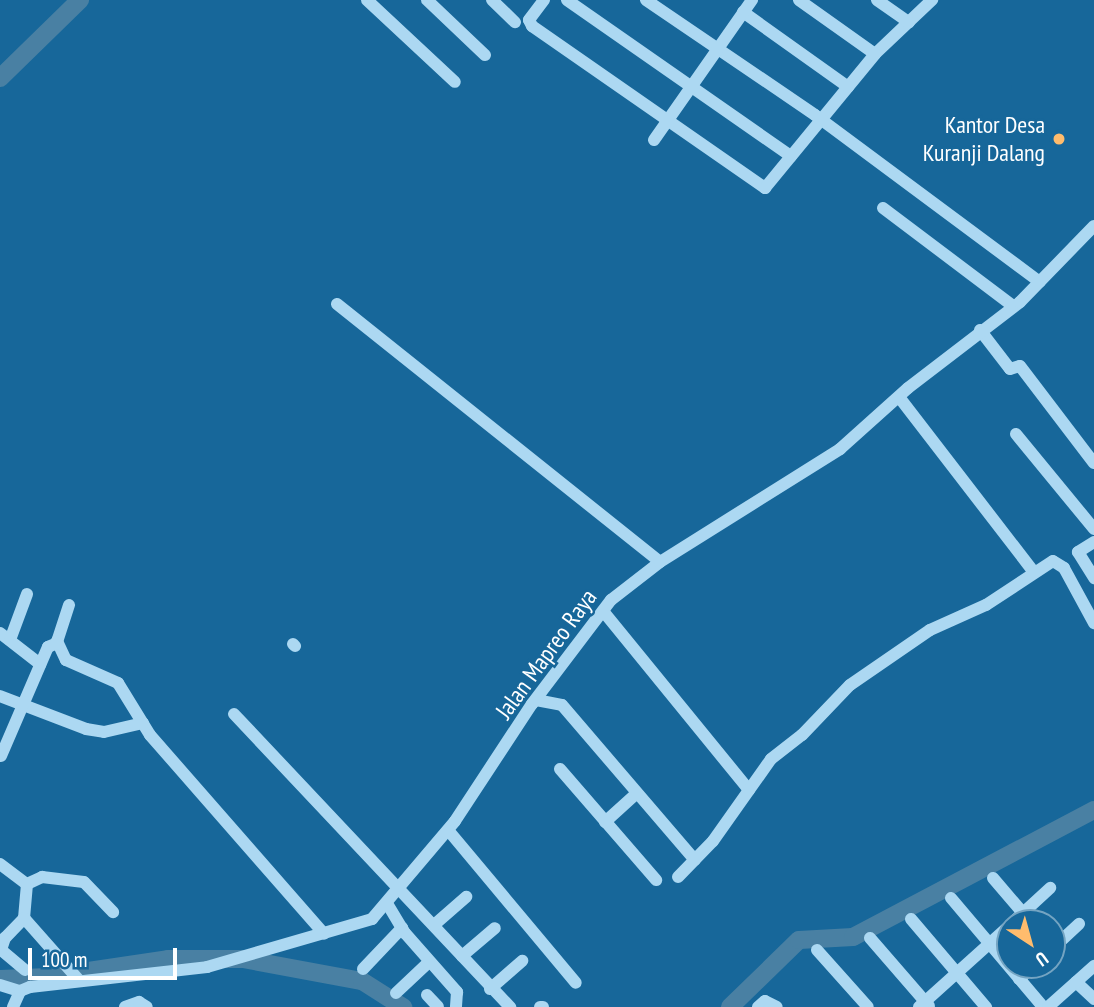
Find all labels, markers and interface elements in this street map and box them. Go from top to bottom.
place label: Kantor Desa Kuranji Dalang [923,111,1045,167]
marker: Kantor Desa Kuranji Dalang [1051,131,1067,147]
street label: Jalan Mapreo Raya [489,584,603,724]
north arrow [996,909,1066,979]
scale bar [32,934,180,978]
text: 100 m [41,946,87,973]
text: U [1031,947,1053,972]

